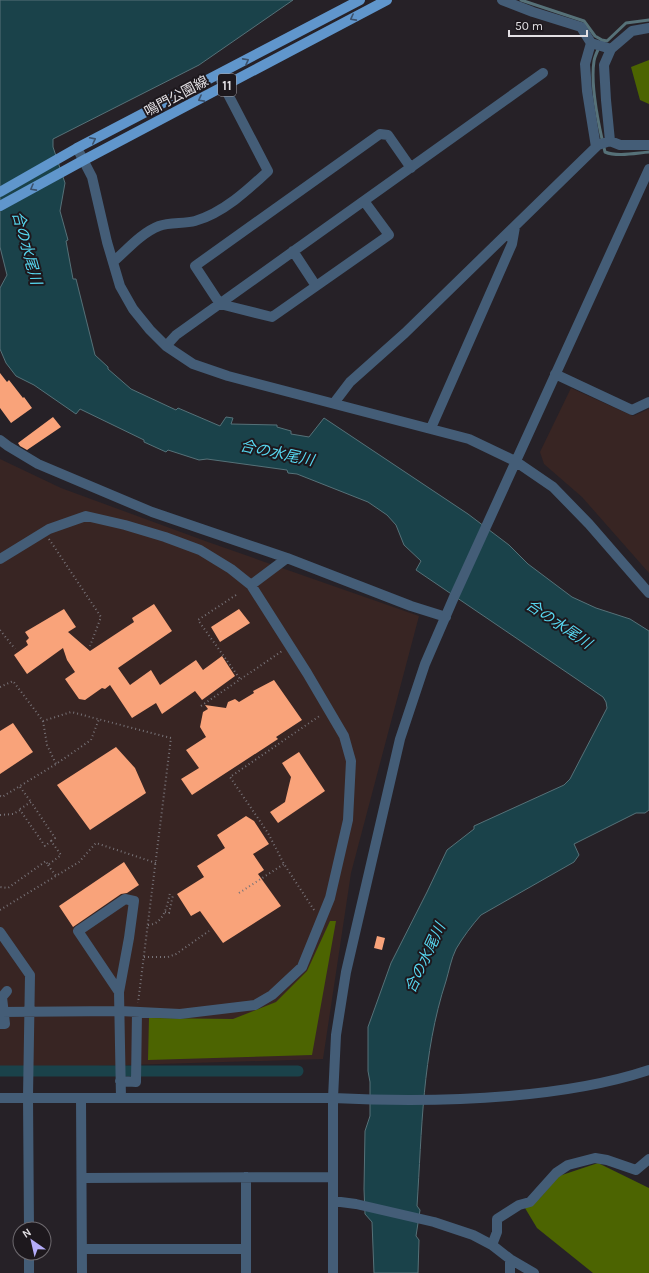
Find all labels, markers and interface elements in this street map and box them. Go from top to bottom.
scale bar [509,12,587,38]
one-way arrow [350,14,357,21]
text: 50 m [515,19,543,33]
one-way arrow [242,58,249,65]
street label: 鳴門公園線 [141,73,211,120]
road number: 11 [218,74,236,96]
one-way arrow [197,94,205,101]
one-way arrow [89,137,96,145]
one-way arrow [30,184,37,191]
water label: 合の水尾川 [9,209,46,288]
water label: 合の水尾川 [238,436,318,470]
water label: 合の水尾川 [523,596,597,654]
water label: 合の水尾川 [401,918,450,996]
north arrow [12,1221,52,1261]
text: N [20,1226,34,1241]

